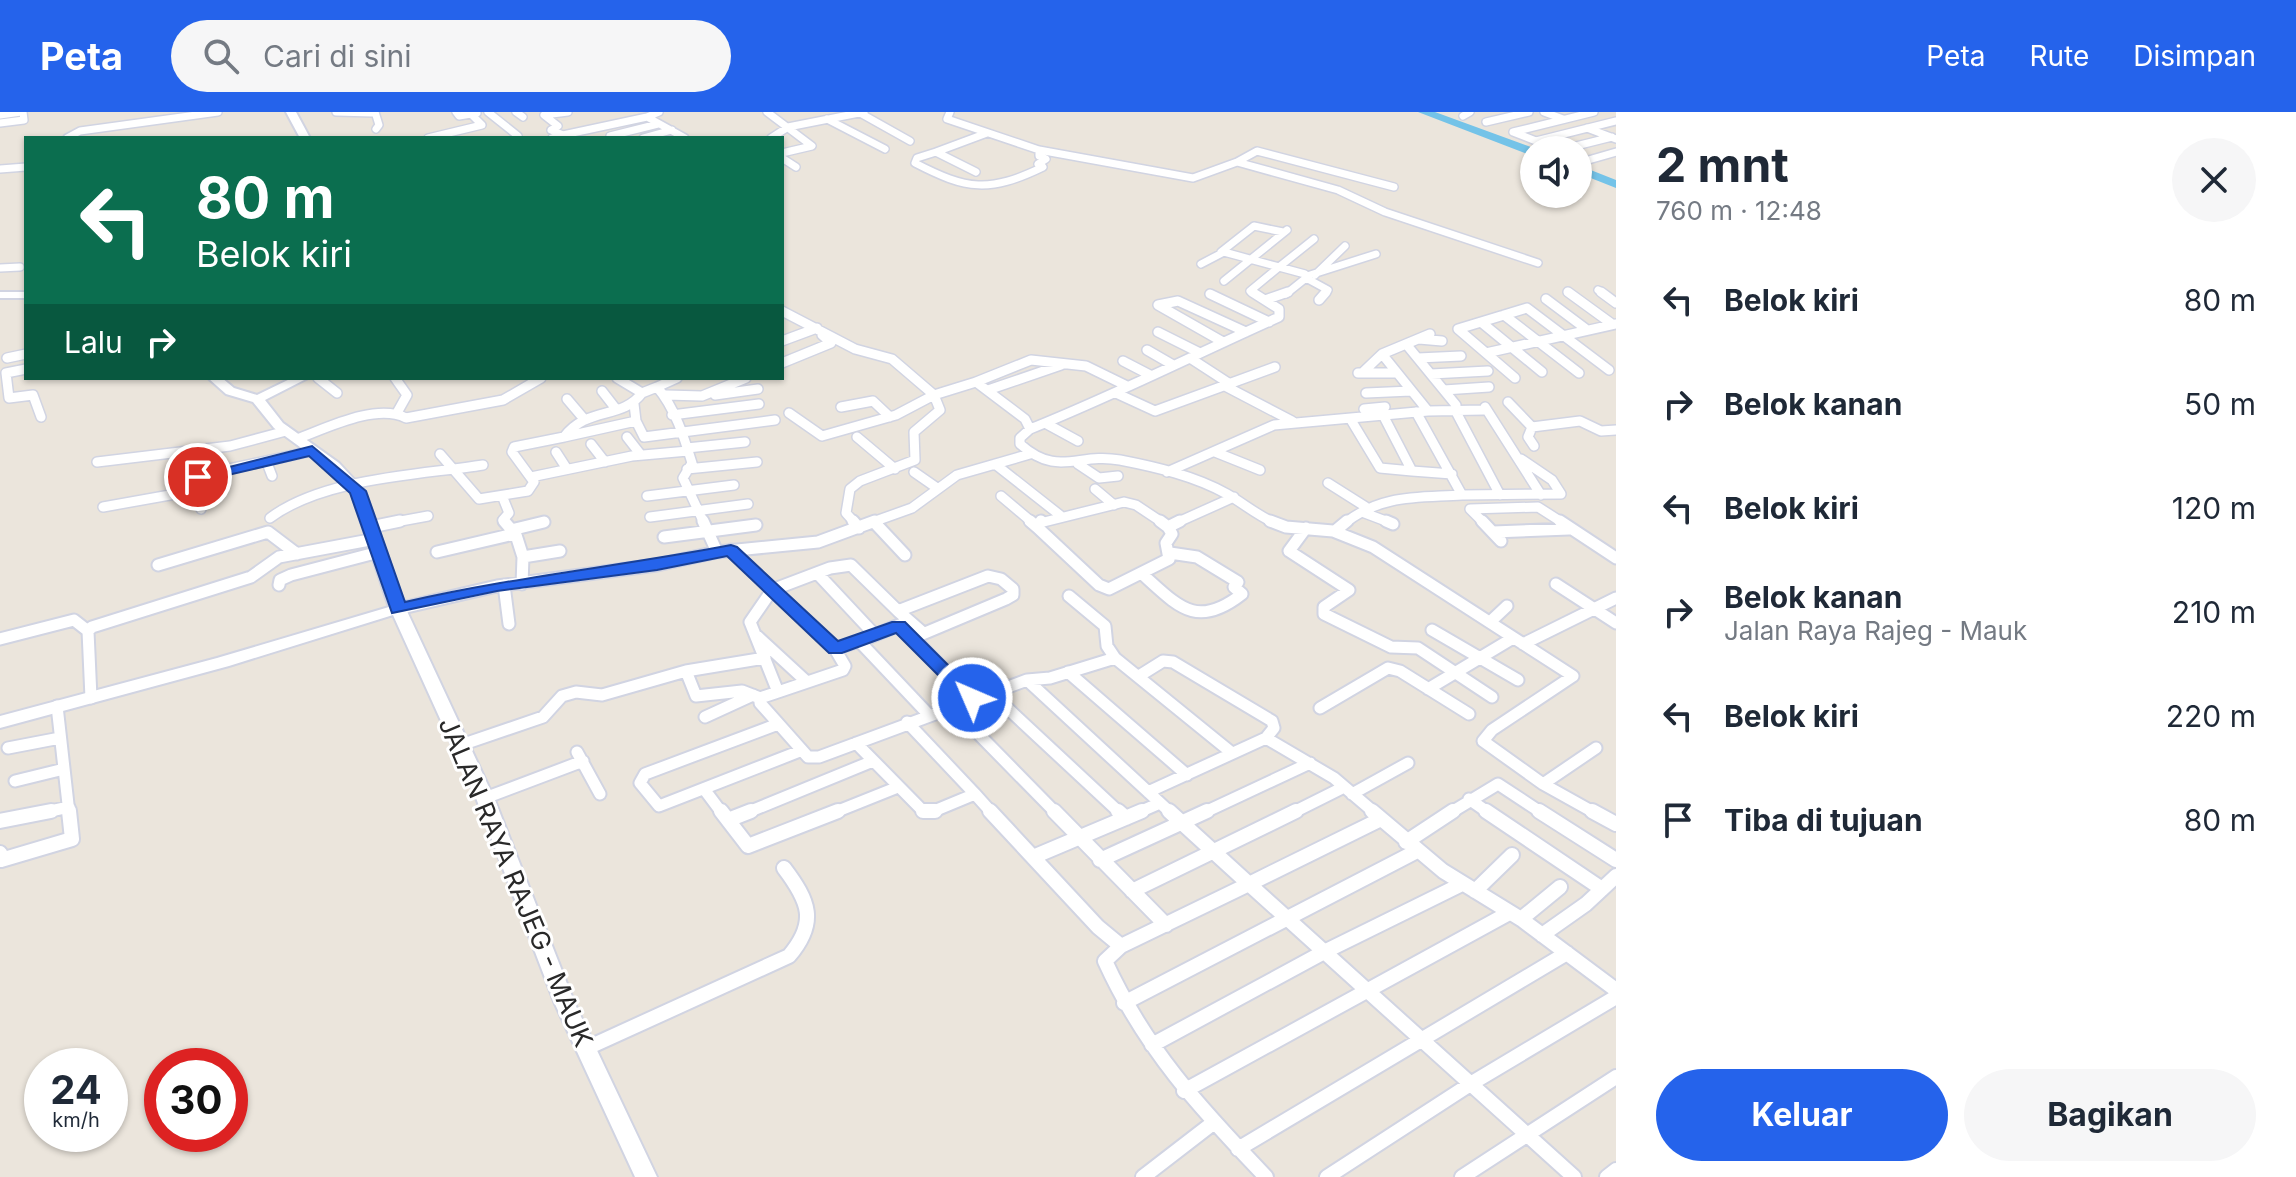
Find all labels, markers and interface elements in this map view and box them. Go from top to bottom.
search box [171,20,731,92]
text: Peta [40,33,123,79]
icon: search [199,34,243,78]
text: Cari di sini [263,38,412,74]
text: Peta [1926,39,1985,73]
text: Rute [2029,39,2089,73]
text: Disimpan [2133,39,2256,73]
text: 2 mnt [1656,135,1789,194]
map controls [1520,136,1592,208]
button: sound [1520,136,1592,208]
button: close [2172,138,2256,222]
text: 80 m [196,164,335,232]
icon: left [64,168,168,272]
text: 760 m · 12:48 [1656,195,1822,226]
text: Belok kiri [196,232,352,276]
icon: left [1656,278,1700,322]
text: Belok kiri [1724,282,1859,318]
text: 80 m [2184,282,2256,318]
icon: right [139,320,183,364]
text: Lalu [64,324,123,360]
icon: right [1656,382,1700,426]
text: Belok kanan [1724,386,1902,422]
text: 50 m [2184,386,2256,422]
pin [164,443,232,511]
icon: arrive [176,455,220,499]
icon: left [1656,486,1700,530]
text: Belok kiri [1724,490,1859,526]
text: 120 m [2172,490,2256,526]
text: Belok kanan [1724,579,1902,615]
icon: right [1656,590,1700,634]
text: 210 m [2172,594,2256,630]
text: Jalan Raya Rajeg - Mauk [1724,615,2027,646]
position arrow [930,656,1014,740]
icon: left [1656,694,1700,738]
text: Belok kiri [1724,698,1859,734]
text: 220 m [2166,698,2256,734]
street label: JALAN RAYA RAJEG - MAUK [432,713,600,1051]
icon: arrive [1656,798,1700,842]
text: Tiba di tujuan [1724,802,1923,838]
text: 80 m [2184,802,2256,838]
speed limit sign: 30 [144,1048,248,1152]
text: 24 [50,1065,102,1114]
button: Keluar [1656,1069,1948,1161]
button: Bagikan [1964,1069,2256,1161]
text: km/h [52,1108,100,1132]

